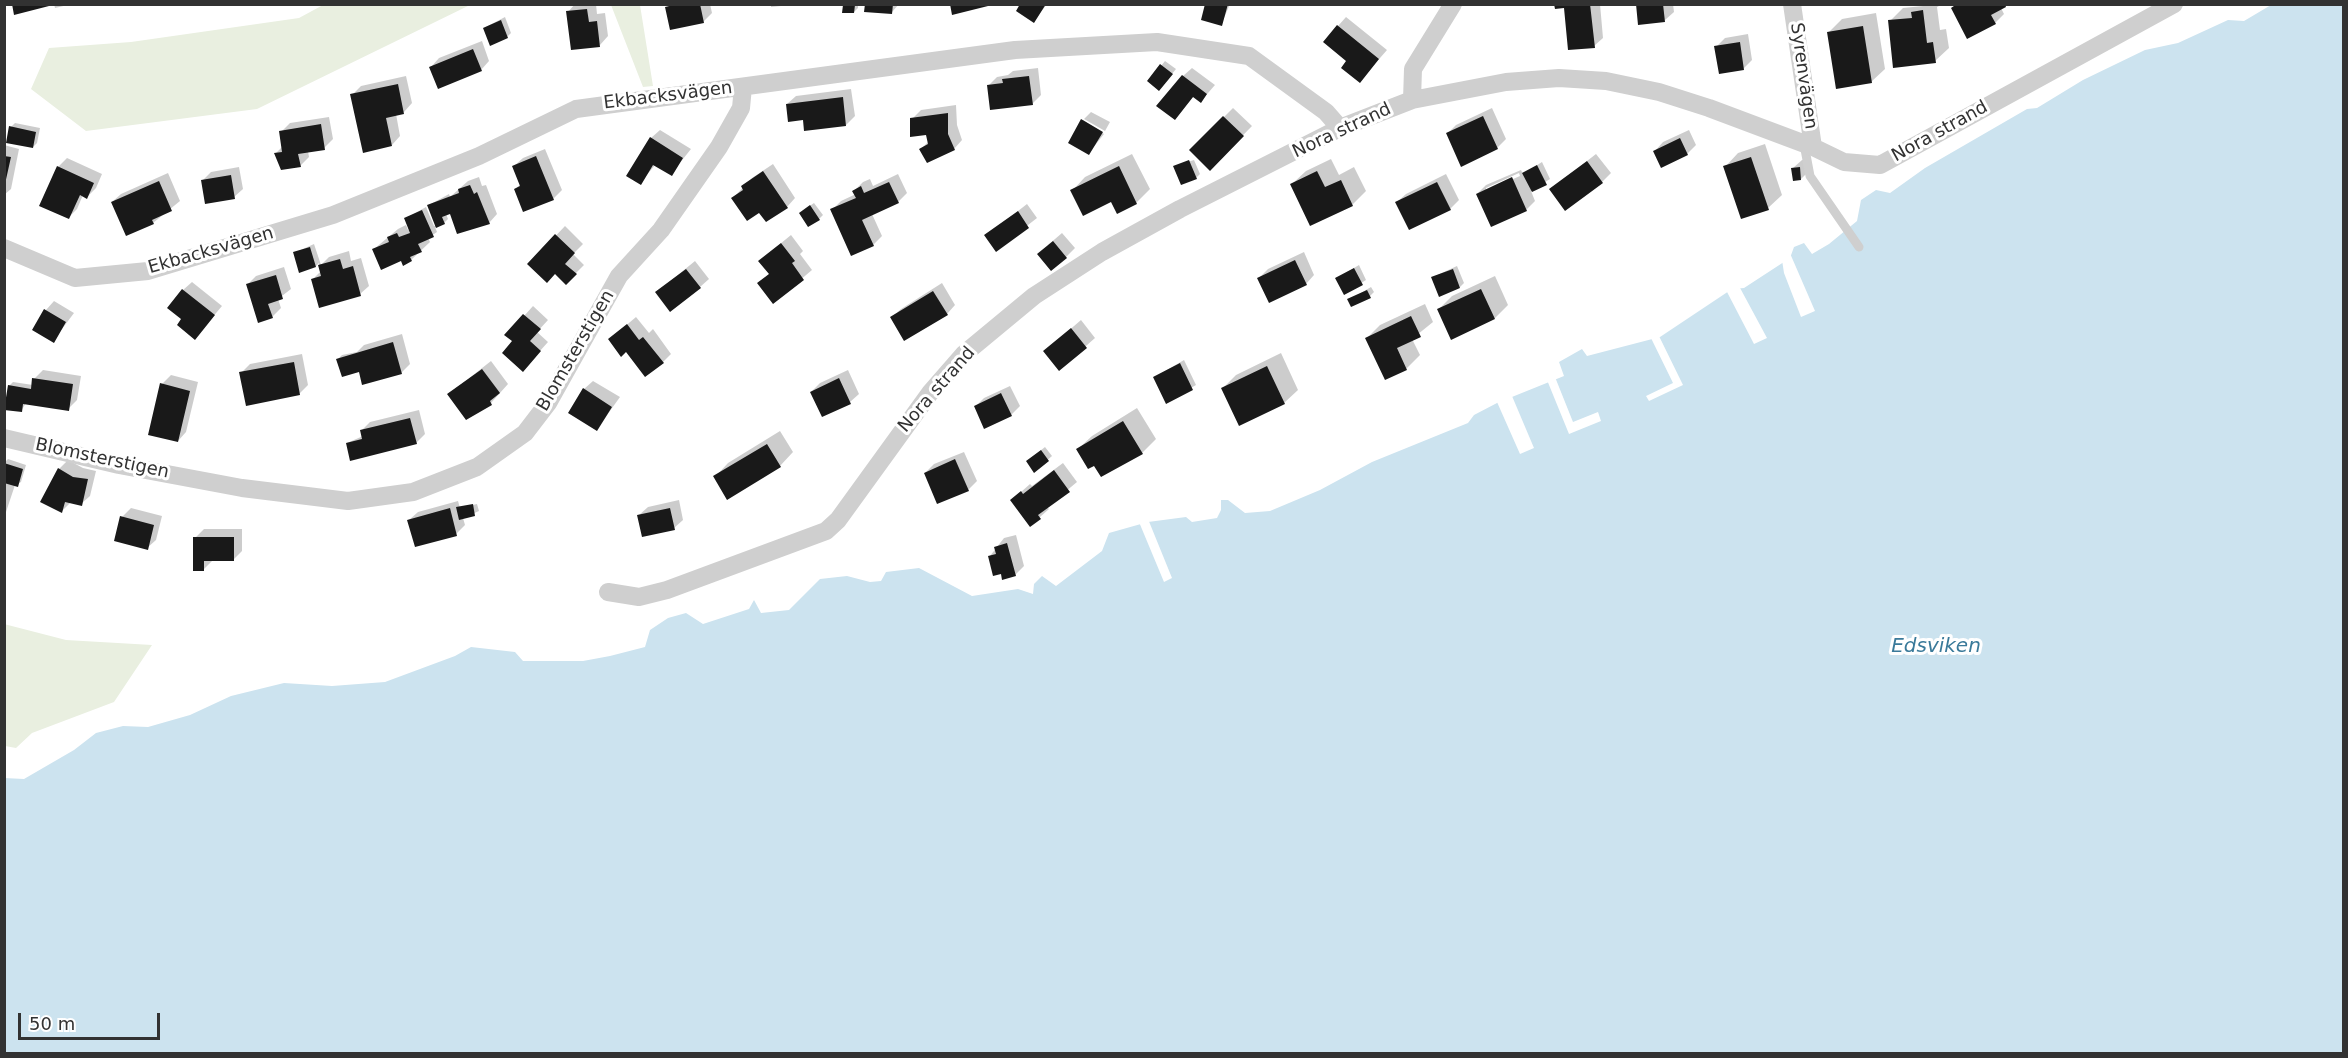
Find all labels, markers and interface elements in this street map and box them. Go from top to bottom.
street label: Syrenvägen [1785,21,1821,131]
street label: Ekbacksvägen [602,77,734,115]
street label: Nora strand [1888,97,1992,167]
street label: Nora strand [1289,99,1395,163]
street label: Ekbacksvägen [146,223,276,279]
street label: Blomsterstigen [533,287,619,415]
street label: Nora strand [894,343,980,437]
street label: Blomsterstigen [33,434,171,484]
water label: Edsviken [1891,635,1981,659]
scale bar [21,1001,164,1039]
text: 50 m [29,1013,75,1034]

